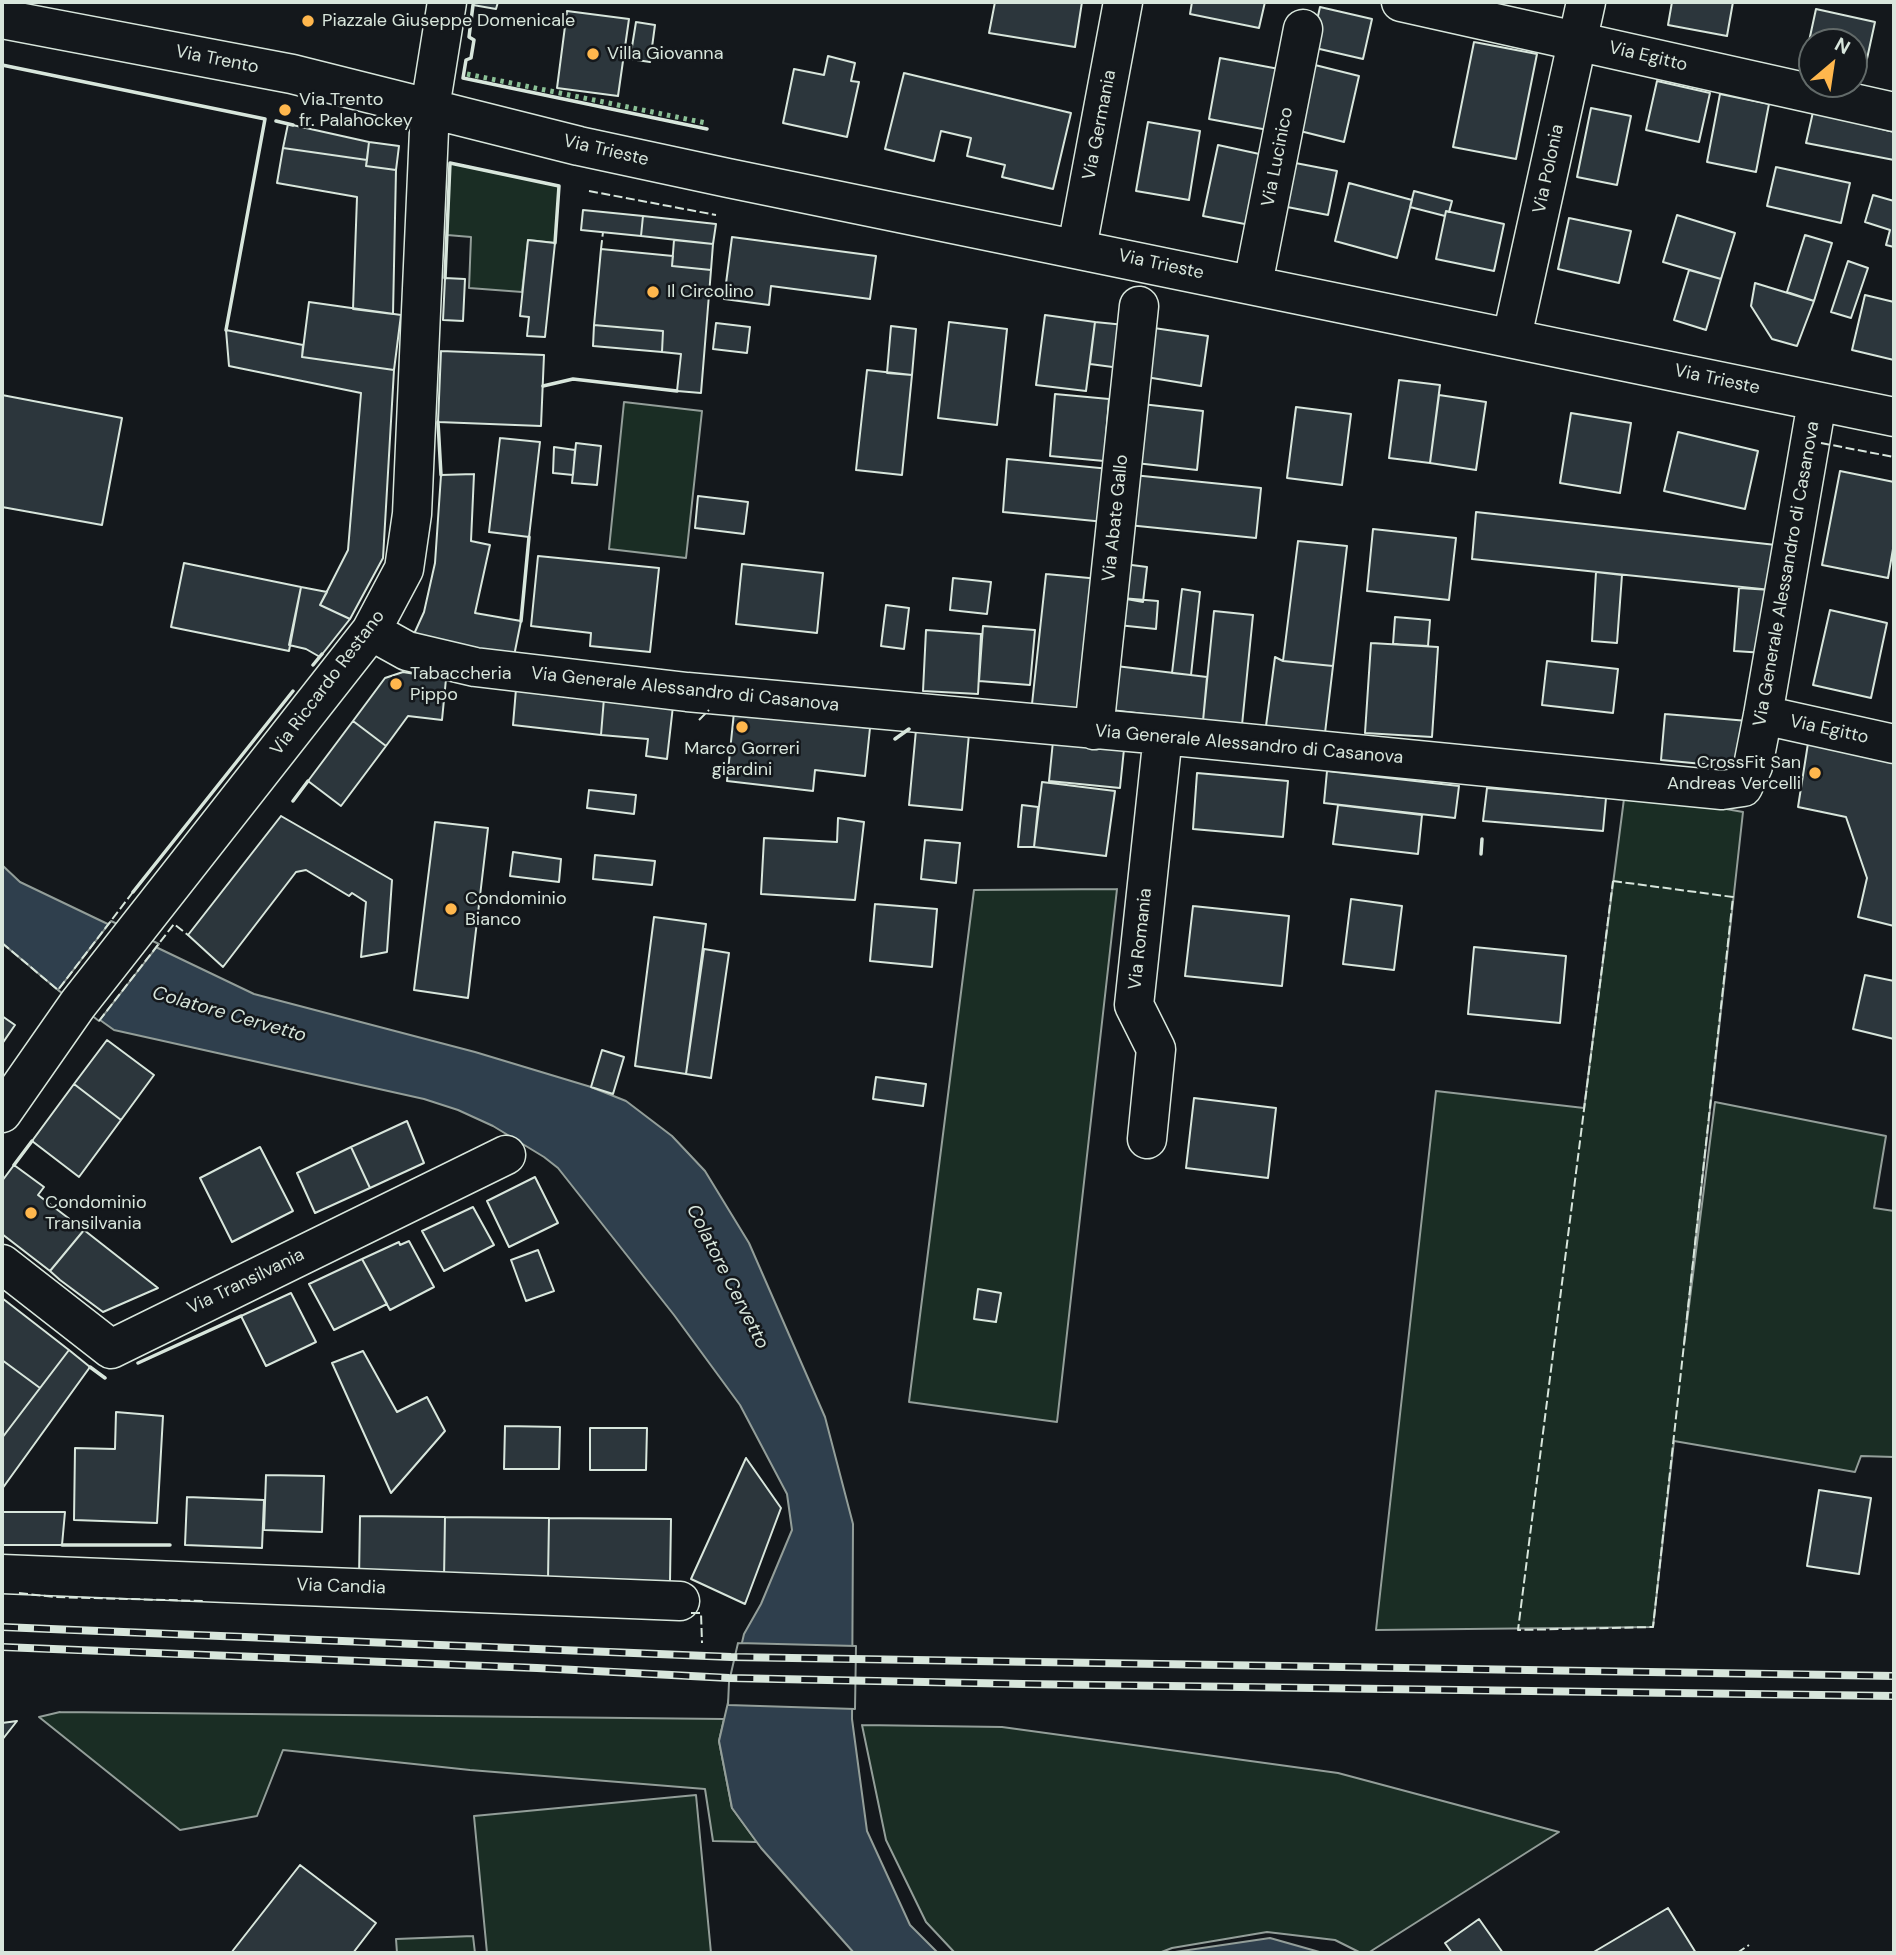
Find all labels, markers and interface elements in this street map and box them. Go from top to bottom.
place label: Piazzale Giuseppe Domenicale [322,10,575,32]
marker: Piazzale Giuseppe Domenicale [300,13,316,29]
north arrow [1798,28,1868,98]
text: N [1830,32,1855,60]
street label: Via Egitto [1607,37,1689,77]
street label: Via Trento [174,41,260,79]
place label: Villa Giovanna [607,43,723,65]
marker: Villa Giovanna [585,46,601,62]
street label: Via Germania [1079,68,1121,182]
place label: Via Trento fr. Palahockey [299,89,413,132]
marker: Via Trento fr. Palahockey [277,102,293,118]
street label: Via Lucinico [1258,105,1298,209]
street label: Via Polonia [1529,122,1569,216]
street label: Via Trieste [561,131,651,171]
street label: Via Trieste [1116,245,1206,285]
place label: Il Circolino [667,281,754,303]
marker: Il Circolino [645,284,661,300]
street label: Via Trieste [1672,360,1762,400]
street label: Via Generale Alessandro di Casanova [1749,420,1825,728]
street label: Via Abate Gallo [1099,453,1133,583]
street label: Via Riccardo Restano [266,606,390,760]
place label: Tabaccheria Pippo [410,663,512,706]
street label: Via Generale Alessandro di Casanova [530,663,840,717]
marker: Tabaccheria Pippo [388,676,404,692]
street label: Via Egitto [1788,711,1870,749]
marker: Marco Gorreri giardini [734,719,750,735]
street label: Via Generale Alessandro di Casanova [1094,721,1404,769]
place label: Marco Gorreri giardini [684,738,800,780]
place label: CrossFit San Andreas Vercelli [1667,752,1801,794]
marker: CrossFit San Andreas Vercelli [1807,765,1823,781]
street label: Via Romania [1125,887,1157,991]
place label: Condominio Bianco [465,888,567,930]
marker: Condominio Bianco [443,901,459,917]
water label: Colatore Cervetto [149,982,309,1048]
place label: Condominio Transilvania [45,1192,147,1234]
water label: Colatore Cervetto [681,1201,773,1353]
marker: Condominio Transilvania [23,1205,39,1221]
street label: Via Transilvania [184,1244,308,1320]
street label: Via Candia [296,1575,386,1599]

